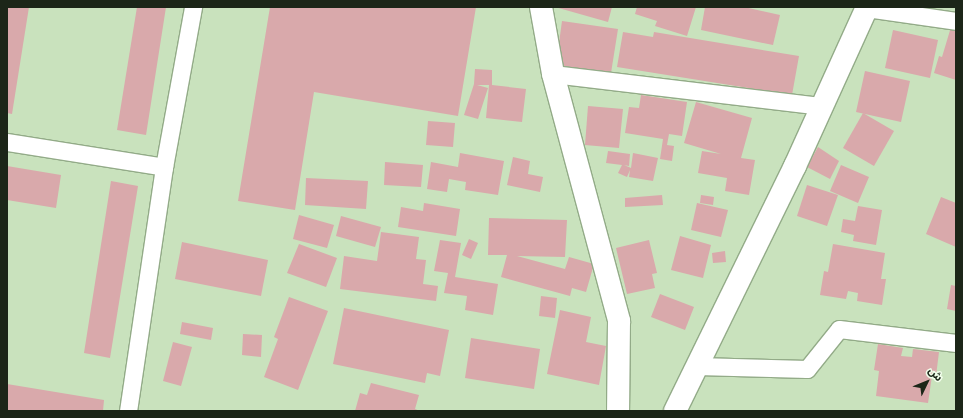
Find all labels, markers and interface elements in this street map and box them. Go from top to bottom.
north arrow [907,362,947,402]
text: ش [926,364,946,384]

